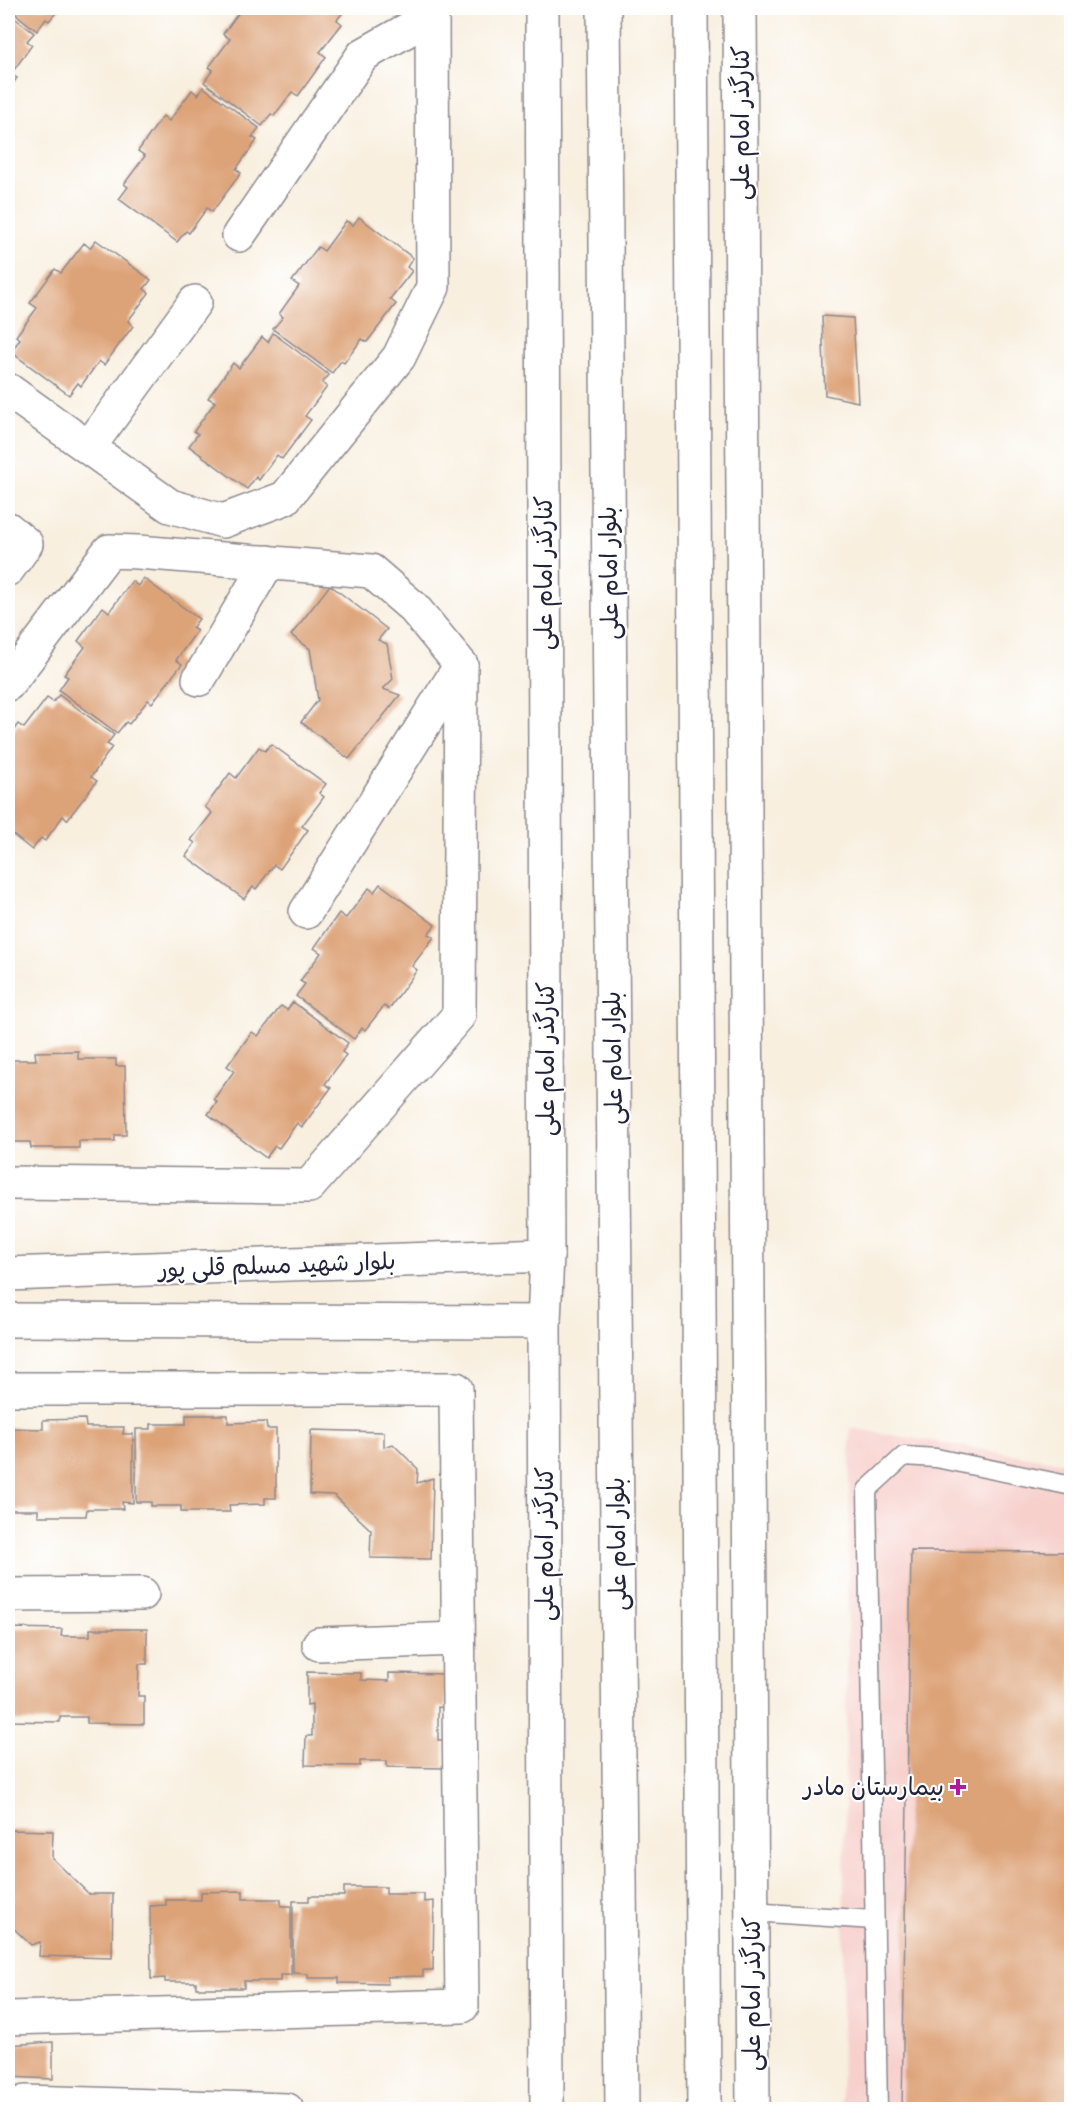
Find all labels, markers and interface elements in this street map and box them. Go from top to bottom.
street label: کنارگذر امام علی [726,46,761,200]
street label: کنارگذر امام علی [529,496,564,650]
street label: بلوار امام علی [593,506,630,640]
street label: کنارگذر امام علی [531,982,566,1136]
street label: بلوار امام علی [597,991,634,1125]
street label: بلوار شهید مسلم قلی پور [156,1246,396,1289]
street label: کنارگذر امام علی [530,1467,565,1621]
street label: بلوار امام علی [601,1477,638,1611]
place label: بیمارستان مادر [802,1772,944,1807]
marker: بیمارستان مادر [949,1778,967,1796]
street label: کنارگذر امام علی [737,1917,772,2071]

